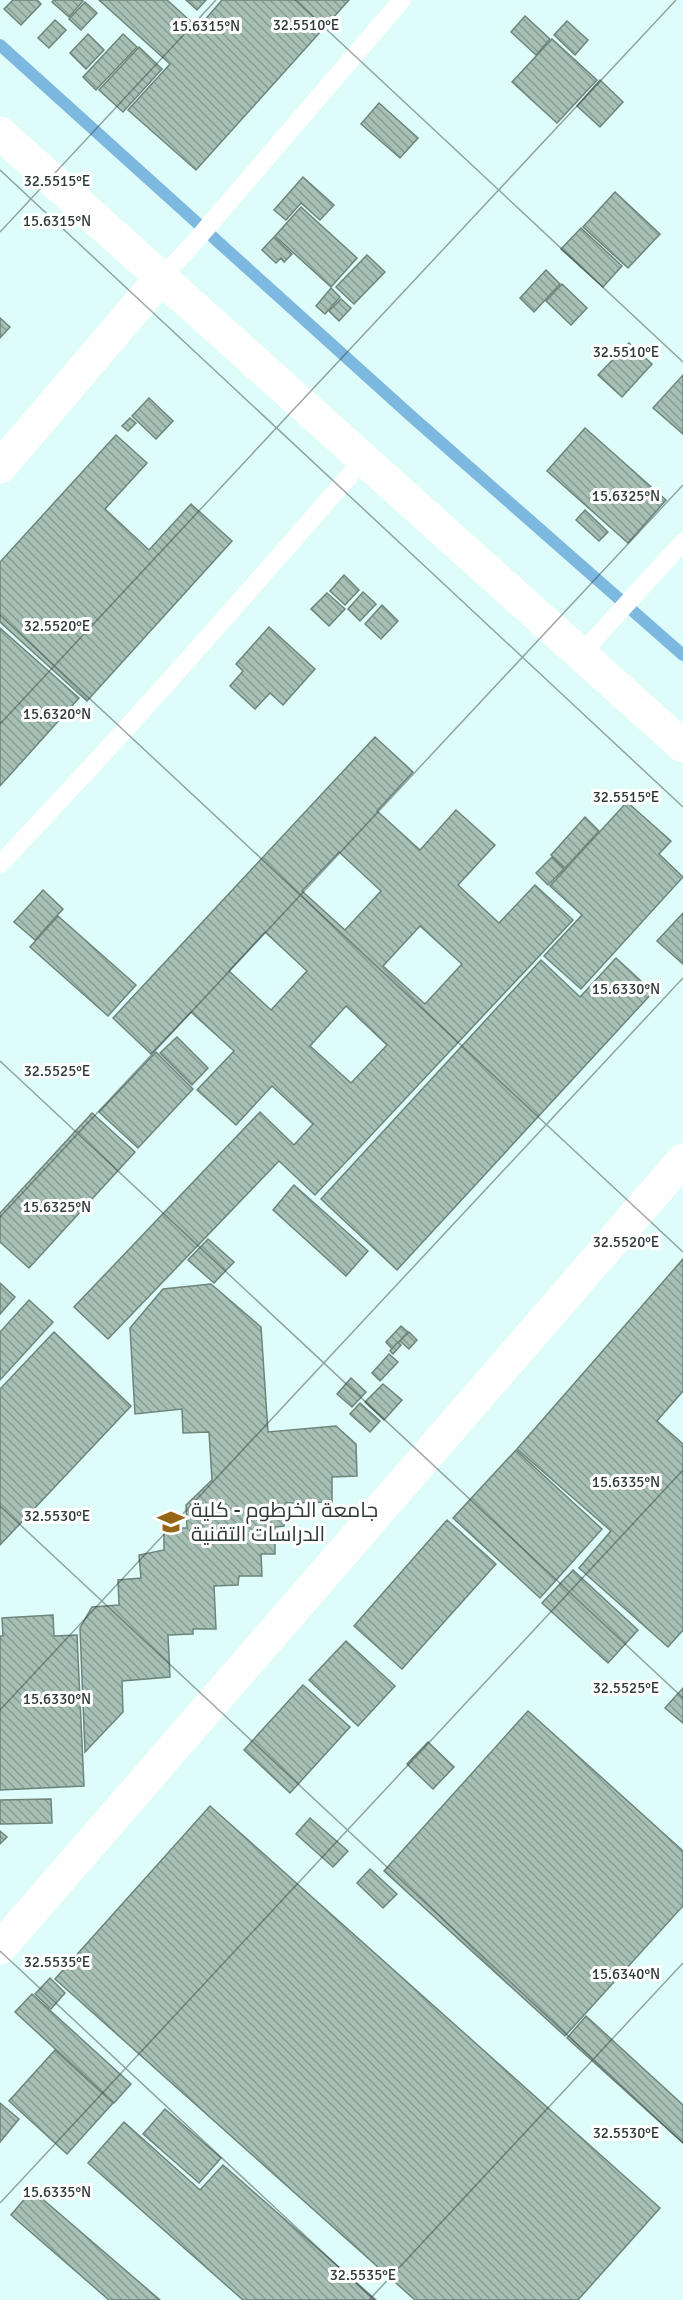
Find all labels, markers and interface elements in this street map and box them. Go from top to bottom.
text: 32.5510°E [273,16,339,34]
text: 15.6315°N [172,17,240,35]
text: 32.5515°E [24,172,90,190]
text: 15.6315°N [23,212,91,230]
text: 32.5510°E [593,343,659,361]
text: 15.6325°N [592,487,660,505]
text: 32.5520°E [24,617,90,635]
text: 15.6320°N [23,705,91,723]
text: 32.5515°E [593,788,659,806]
text: 15.6330°N [592,980,660,998]
text: 32.5525°E [24,1062,90,1080]
text: 15.6325°N [23,1198,91,1216]
text: 32.5520°E [593,1233,659,1251]
text: 15.6335°N [592,1473,660,1491]
place label: جامعة الخرطوم - كلية الدراسات التقنية [191,1497,378,1547]
text: 32.5530°E [24,1507,90,1525]
school or university icon: جامعة الخرطوم - كلية الدراسات التقنية [156,1507,186,1537]
text: 32.5525°E [593,1679,659,1697]
text: 15.6330°N [23,1690,91,1708]
text: 32.5535°E [24,1953,90,1971]
text: 15.6340°N [592,1965,660,1983]
text: 32.5530°E [593,2124,659,2142]
text: 15.6335°N [23,2183,91,2201]
text: 32.5535°E [330,2266,396,2284]

